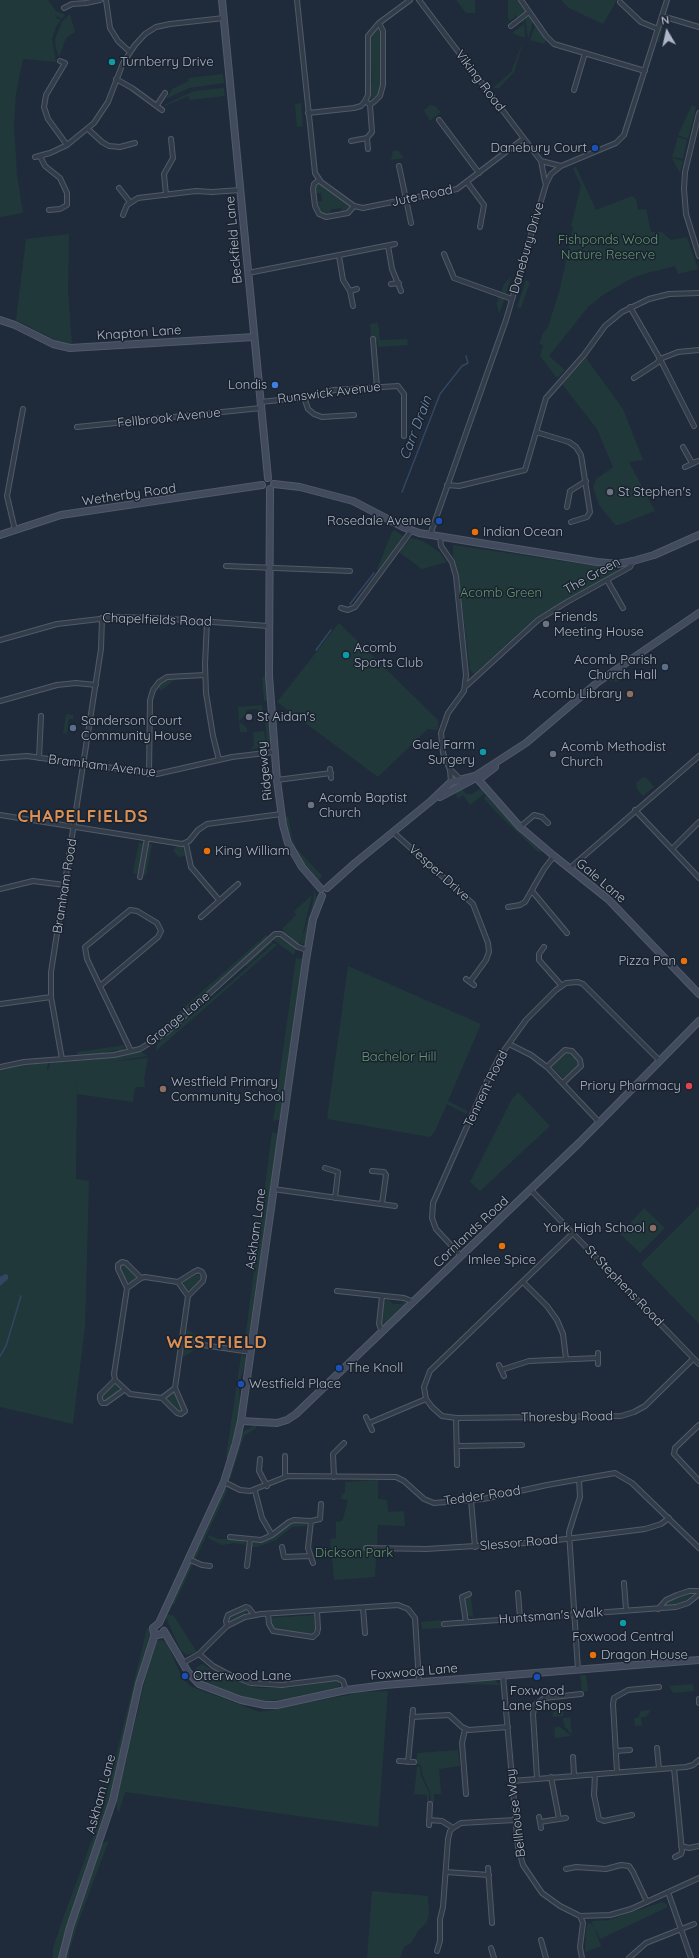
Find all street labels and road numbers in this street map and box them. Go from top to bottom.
street label: Viking Road [452,47,508,115]
street label: Jute Road [390,182,454,210]
street label: Beckfield Lane [222,195,246,285]
street label: Danebury Drive [506,200,548,296]
street label: Knapton Lane [96,322,182,344]
street label: Runswick Avenue [277,379,381,407]
street label: Fellbrook Avenue [117,405,221,431]
street label: Wetherby Road [81,481,177,509]
street label: The Green [561,554,623,598]
street label: Chapelfields Road [102,610,212,630]
street label: Ridgeway [254,741,276,801]
street label: Bramham Avenue [47,752,157,780]
street label: Bramham Road [50,837,80,935]
street label: Vesper Drive [405,841,473,905]
street label: Gale Lane [573,856,629,906]
street label: Grange Lane [143,988,213,1050]
street label: Tennent Road [461,1048,511,1130]
street label: Askham Lane [243,1187,269,1271]
street label: Cornlands Road [430,1193,512,1271]
street label: St Stephens Road [581,1242,667,1330]
street label: Thoresby Road [521,1408,613,1426]
street label: Tedder Road [443,1483,521,1509]
street label: Slessor Road [479,1532,559,1554]
street label: Huntsman's Walk [498,1605,604,1627]
street label: Foxwood Lane [370,1660,458,1684]
street label: Askham Lane [83,1753,119,1835]
street label: Bellhouse Way [503,1768,529,1858]

